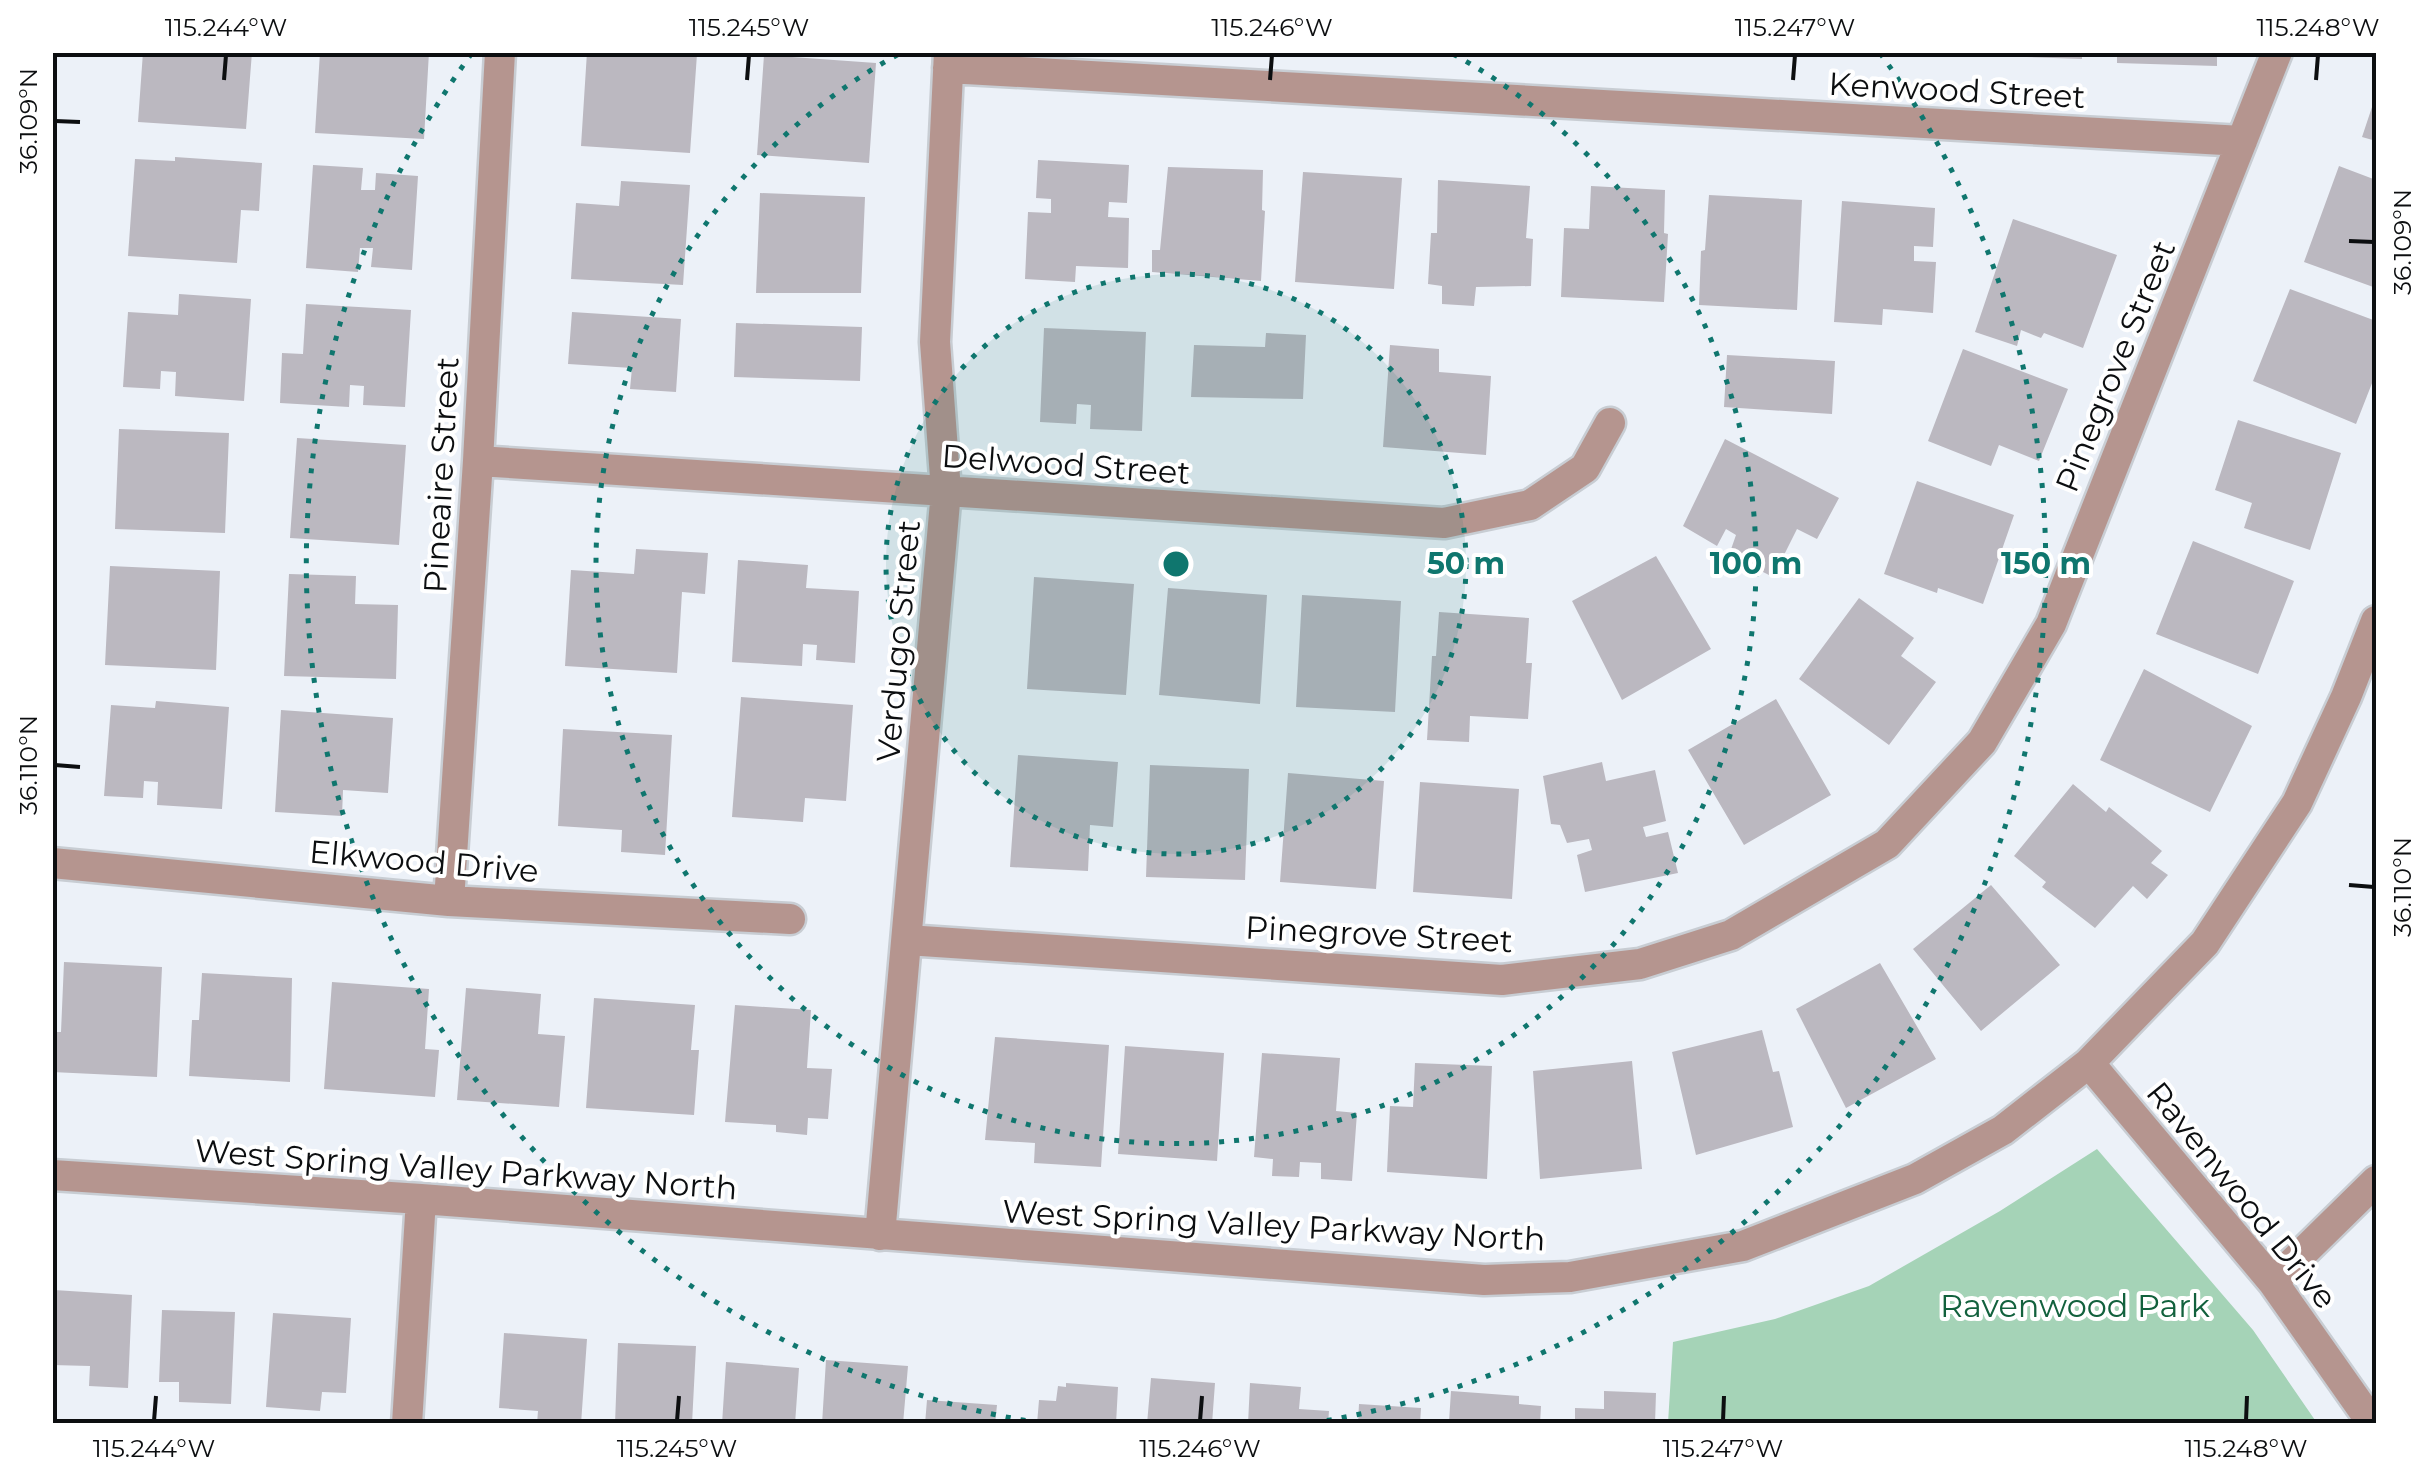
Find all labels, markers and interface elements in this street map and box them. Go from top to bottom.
text: 115.244°W [165,12,287,42]
text: 115.245°W [689,12,809,42]
text: 115.246°W [1211,12,1333,42]
text: 115.247°W [1735,12,1855,42]
text: 115.248°W [2256,12,2380,42]
street label: Kenwood Street [1828,64,2086,116]
text: 36.109°N [13,68,43,174]
text: 36.109°N [2387,189,2417,295]
street label: Pinegrove Street [2047,235,2183,497]
street label: Pineaire Street [415,356,467,594]
street label: Delwood Street [940,436,1192,492]
street label: Verdugo Street [868,518,928,764]
text: 50 m [1427,545,1505,582]
text: 100 m [1710,545,1802,582]
text: 150 m [2001,545,2091,582]
centre of rings [1158,546,1194,582]
text: 36.110°N [13,715,43,815]
street label: Elkwood Drive [308,832,540,890]
text: 36.110°N [2387,837,2417,937]
street label: Pinegrove Street [1244,908,1514,960]
street label: Ravenwood Drive [2139,1074,2345,1316]
street label: West Spring Valley Parkway North [193,1131,739,1207]
street label: West Spring Valley Parkway North [1001,1191,1547,1259]
park label: Ravenwood Park [1940,1286,2210,1325]
text: 115.244°W [93,1433,215,1463]
text: 115.245°W [617,1433,737,1463]
text: 115.246°W [1139,1433,1261,1463]
text: 115.247°W [1663,1433,1783,1463]
text: 115.248°W [2184,1433,2308,1463]

